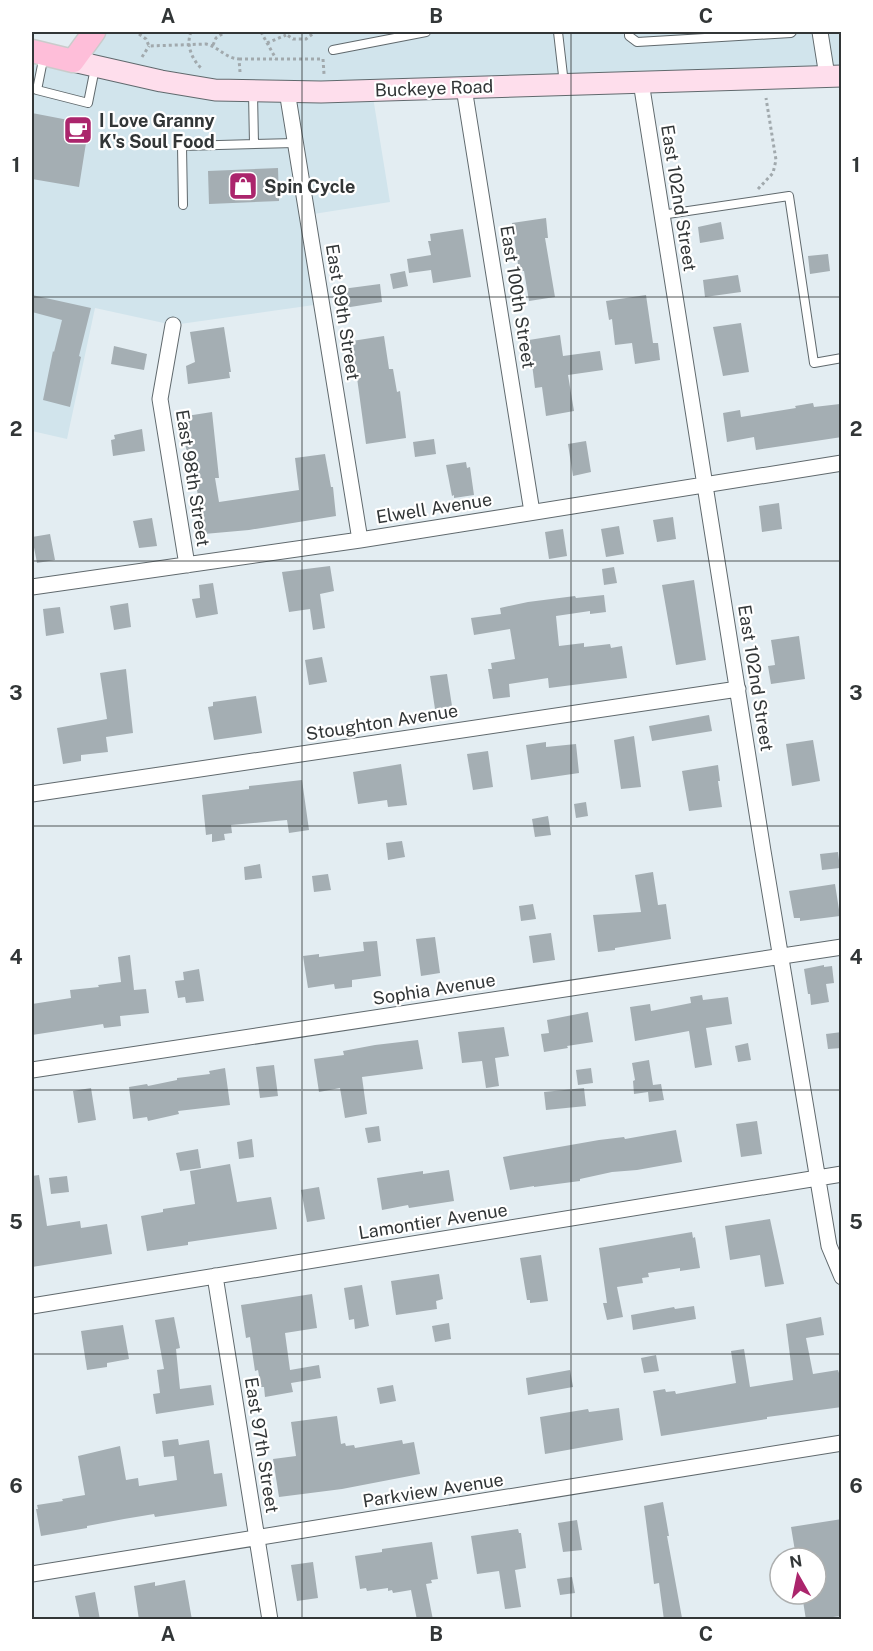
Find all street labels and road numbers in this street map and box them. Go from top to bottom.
street label: Buckeye Road [374,75,494,101]
street label: East 102nd Street [657,123,701,273]
street label: East 100th Street [496,224,540,370]
street label: East 99th Street [322,242,364,382]
street label: East 98th Street [172,408,214,548]
street label: Elwell Avenue [375,488,493,528]
street label: East 102nd Street [734,603,778,753]
street label: Stoughton Avenue [304,700,460,744]
street label: Sophia Avenue [371,969,497,1009]
street label: Lamontier Avenue [357,1199,509,1243]
street label: East 97th Street [241,1376,283,1514]
street label: Parkview Avenue [361,1468,505,1512]

